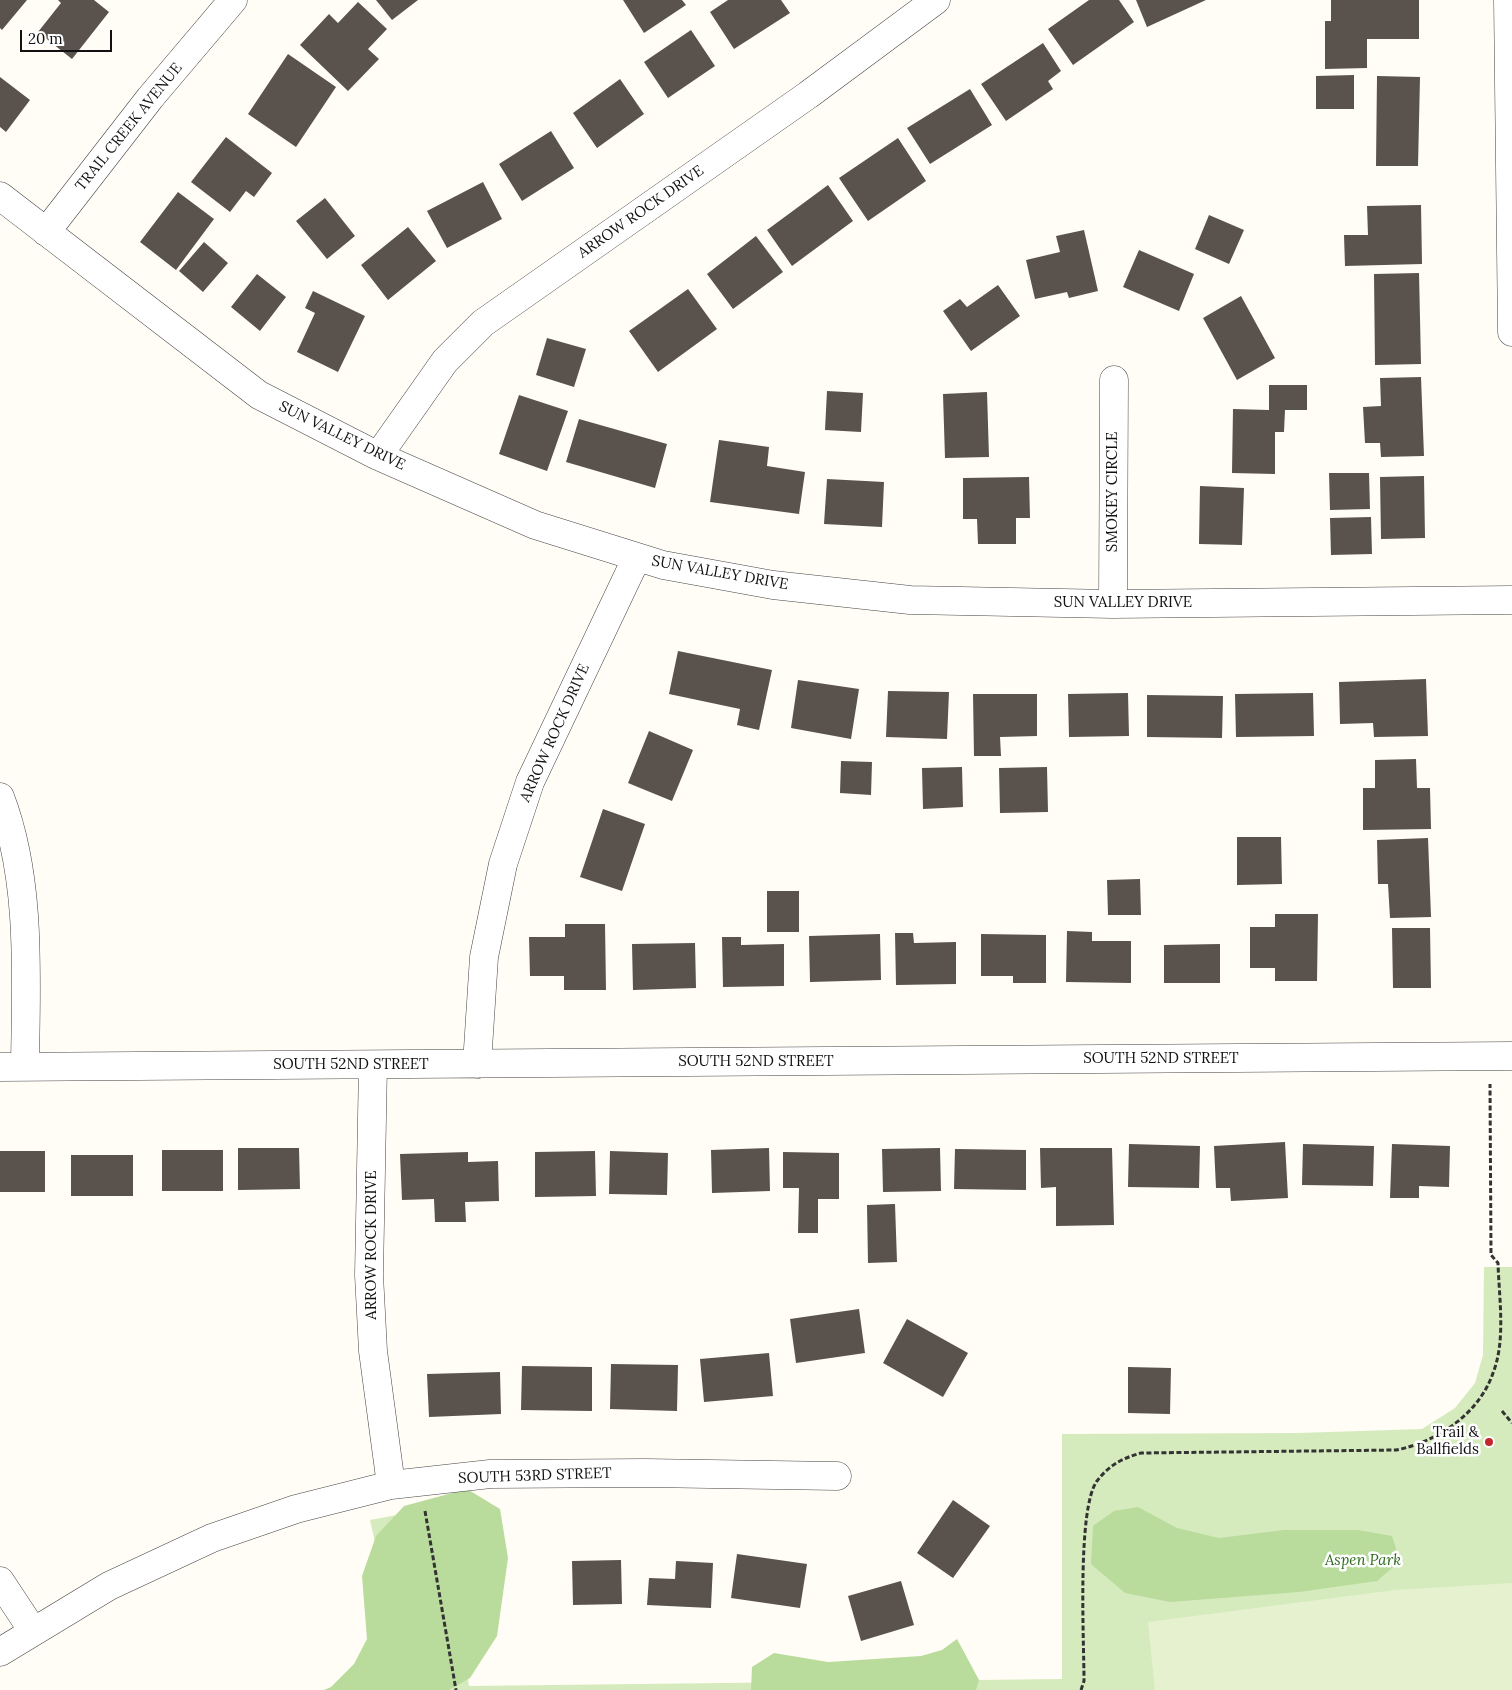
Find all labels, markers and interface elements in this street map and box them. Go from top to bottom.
scale bar [22,20,115,52]
text: 20 m [28,29,63,48]
street label: TRAIL CREEK AVENUE [72,59,186,195]
street label: ARROW ROCK DRIVE [575,162,707,262]
street label: SUN VALLEY DRIVE [276,398,408,474]
street label: SMOKEY CIRCLE [1104,432,1122,552]
street label: SUN VALLEY DRIVE [650,552,790,594]
street label: SUN VALLEY DRIVE [1054,594,1192,612]
street label: ARROW ROCK DRIVE [516,661,594,805]
street label: SOUTH 52ND STREET [1083,1050,1239,1068]
street label: SOUTH 52ND STREET [678,1053,834,1071]
street label: SOUTH 52ND STREET [273,1056,429,1074]
street label: ARROW ROCK DRIVE [363,1170,381,1320]
place label: Trail & Ballfields [1416,1424,1479,1459]
marker: Trail & Ballfields [1483,1436,1495,1448]
street label: SOUTH 53RD STREET [458,1464,612,1488]
park label: Aspen Park [1325,1552,1401,1570]

